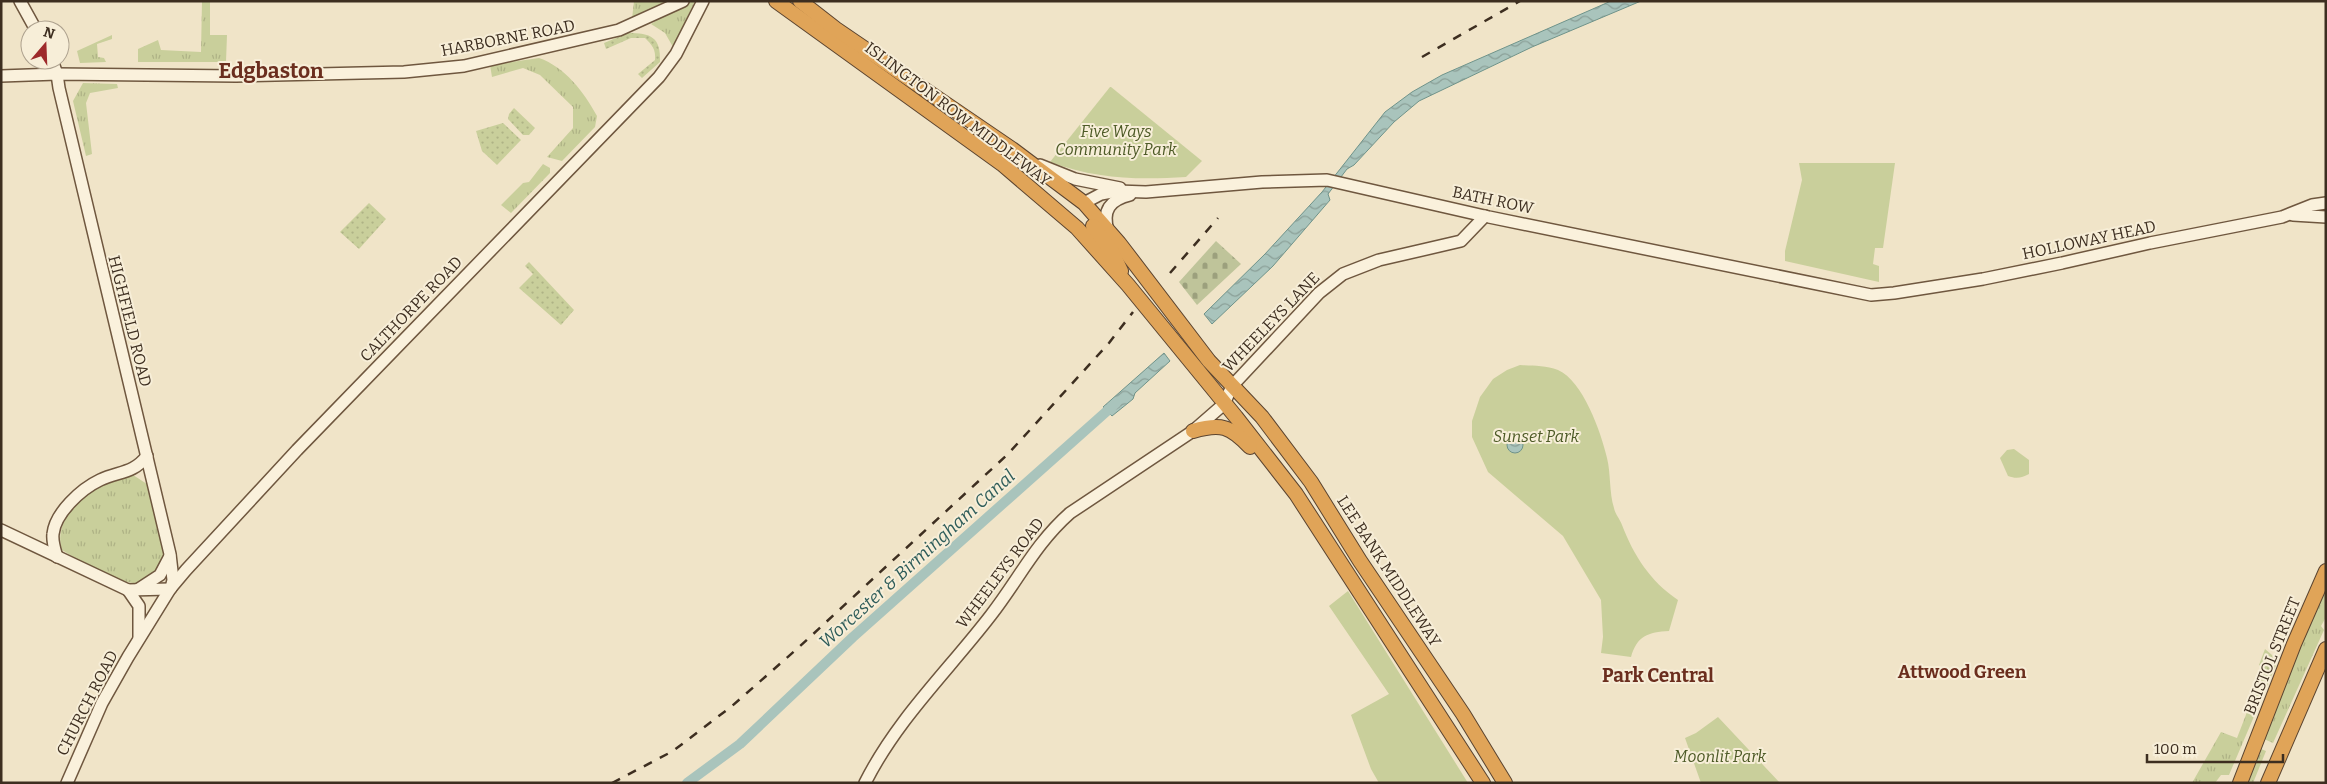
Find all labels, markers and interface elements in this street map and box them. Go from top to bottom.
street label: HARBORNE ROAD [439,16,577,60]
north arrow [20,20,70,70]
text: N [41,23,57,43]
street label: ISLINGTON ROW MIDDLEWAY [861,38,1055,191]
district label: Edgbaston [218,58,324,84]
park label: Five Ways Community Park [1055,122,1177,159]
street label: BATH ROW [1451,182,1536,218]
street label: HOLLOWAY HEAD [2020,217,2158,263]
street label: CALTHORPE ROAD [356,252,466,366]
street label: HIGHFIELD ROAD [104,253,156,389]
street label: WHEELEYS LANE [1219,268,1323,376]
park label: Sunset Park [1493,427,1579,446]
water label: Worcester & Birmingham Canal [815,465,1020,653]
street label: LEE BANK MIDDLEWAY [1333,492,1445,651]
street label: WHEELEYS ROAD [952,514,1048,632]
street label: BRISTOL STREET [2240,595,2304,717]
street label: CHURCH ROAD [52,647,122,759]
district label: Attwood Green [1898,661,2027,683]
district label: Park Central [1602,664,1714,687]
scale bar [2147,732,2283,764]
text: 100 m [2154,740,2197,758]
park label: Moonlit Park [1674,747,1766,766]

